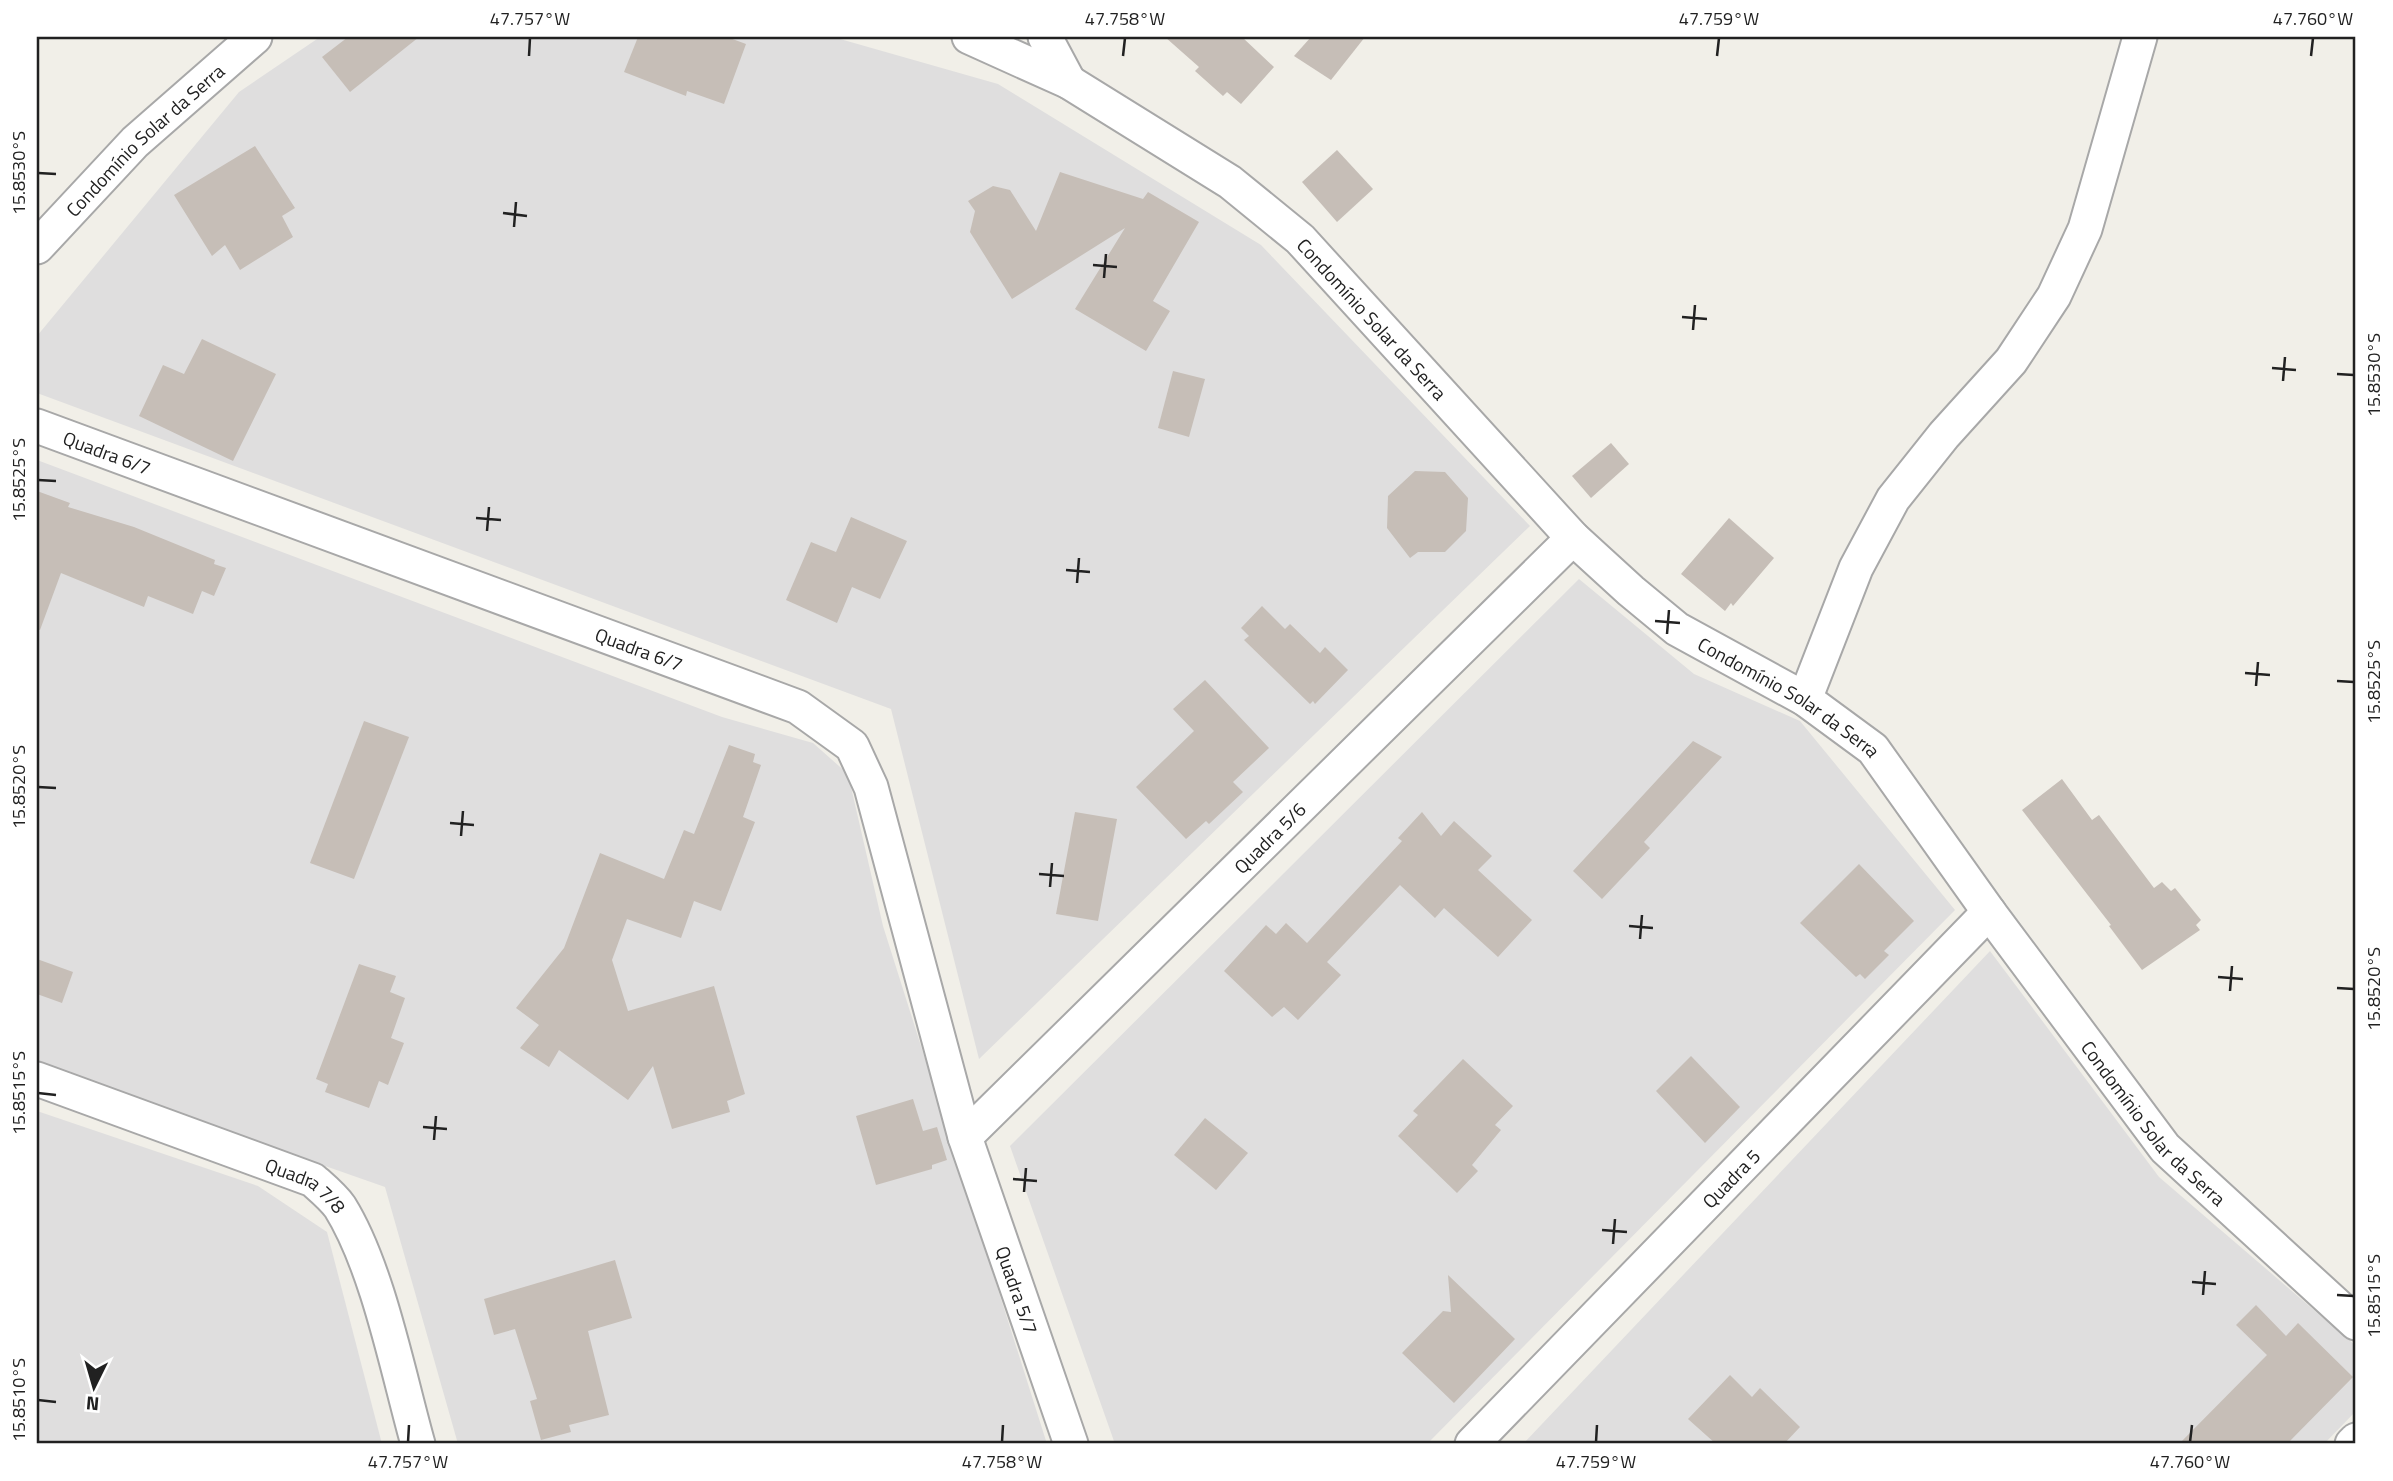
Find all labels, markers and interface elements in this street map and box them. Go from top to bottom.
text: 47.757°W [490,5,570,32]
text: 47.758°W [1085,5,1165,32]
text: 47.759°W [1679,5,1759,32]
text: 47.760°W [2273,5,2353,32]
street label: Condomínio Solar da Serra [58,56,230,223]
text: 15.8530°S [5,131,32,215]
street label: Condomínio Solar da Serra [1291,231,1455,406]
text: 15.8530°S [2360,333,2387,417]
street label: Quadra 6/7 [59,423,155,481]
text: 15.8525°S [5,438,32,522]
street label: Quadra 6/7 [591,619,687,678]
street label: Condomínio Solar da Serra [1693,629,1889,763]
text: 15.8525°S [2360,640,2387,724]
text: 15.8520°S [5,745,32,829]
street label: Quadra 5/6 [1226,795,1312,880]
text: 15.8520°S [2360,947,2387,1031]
street label: Condomínio Solar da Serra [2075,1034,2233,1212]
text: 15.8515°S [5,1051,32,1135]
street label: Quadra 5 [1695,1142,1766,1214]
street label: Quadra 7/8 [261,1149,354,1219]
street label: Quadra 5/7 [989,1242,1046,1338]
text: 15.8515°S [2360,1254,2387,1338]
north arrow [60,1352,130,1422]
text: 15.8510°S [5,1358,32,1442]
text: N [85,1389,100,1419]
text: 47.757°W [368,1448,448,1475]
text: 47.758°W [962,1448,1042,1475]
text: 47.759°W [1556,1448,1636,1475]
text: 47.760°W [2150,1448,2230,1475]

